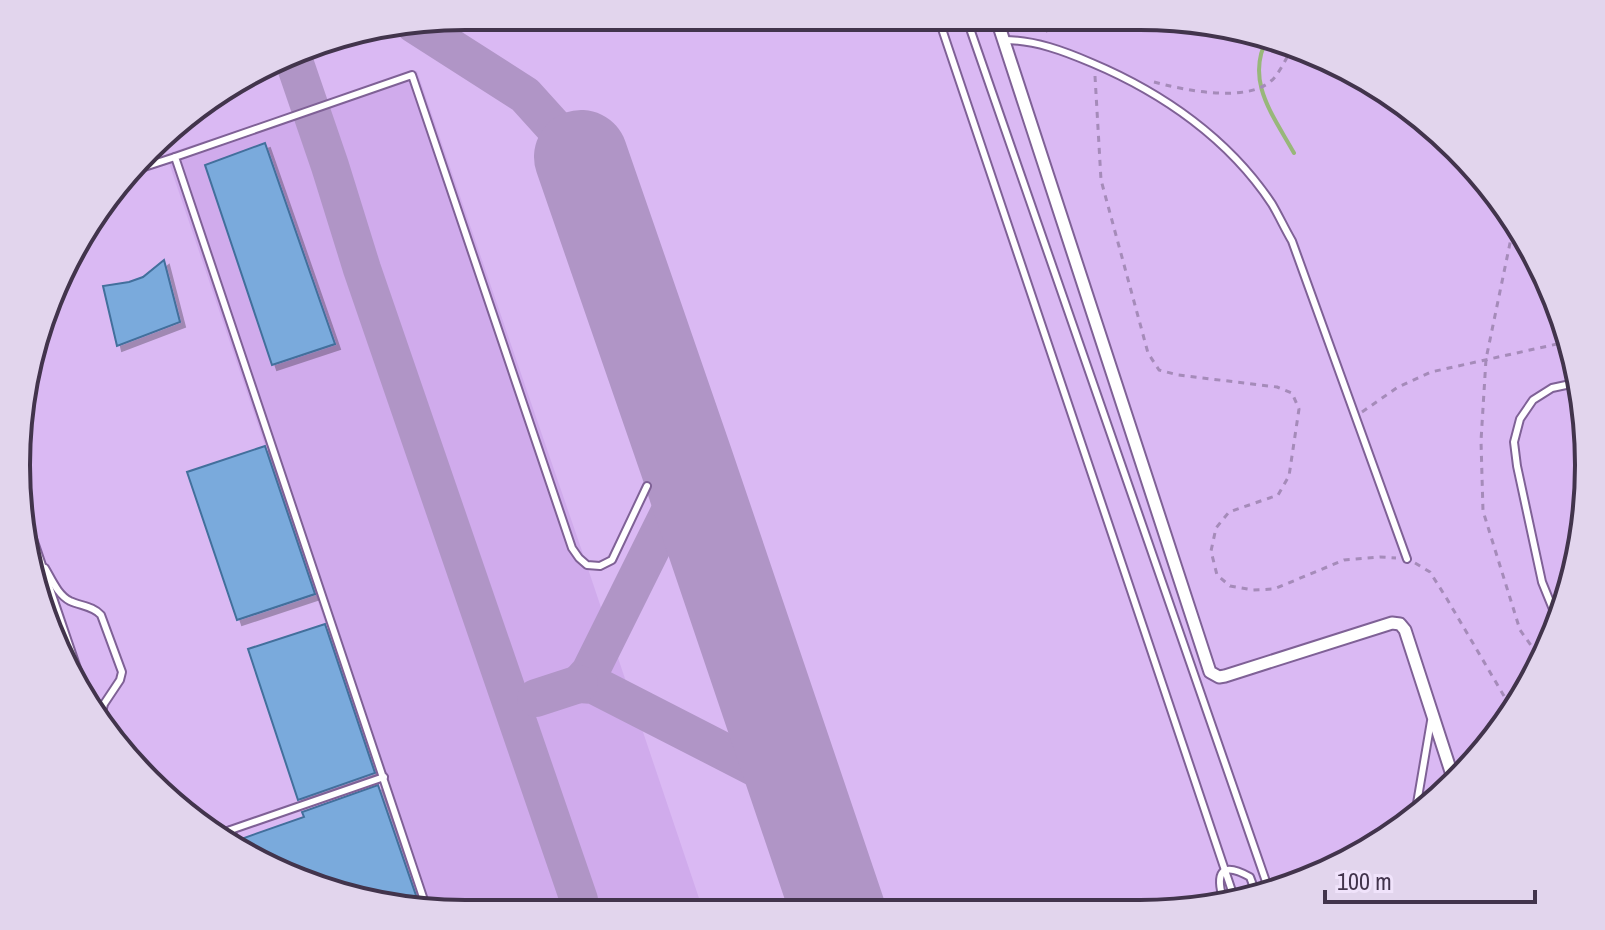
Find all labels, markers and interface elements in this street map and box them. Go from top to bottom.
scale bar [1325,854,1535,904]
text: 100 m [1337,865,1392,897]

